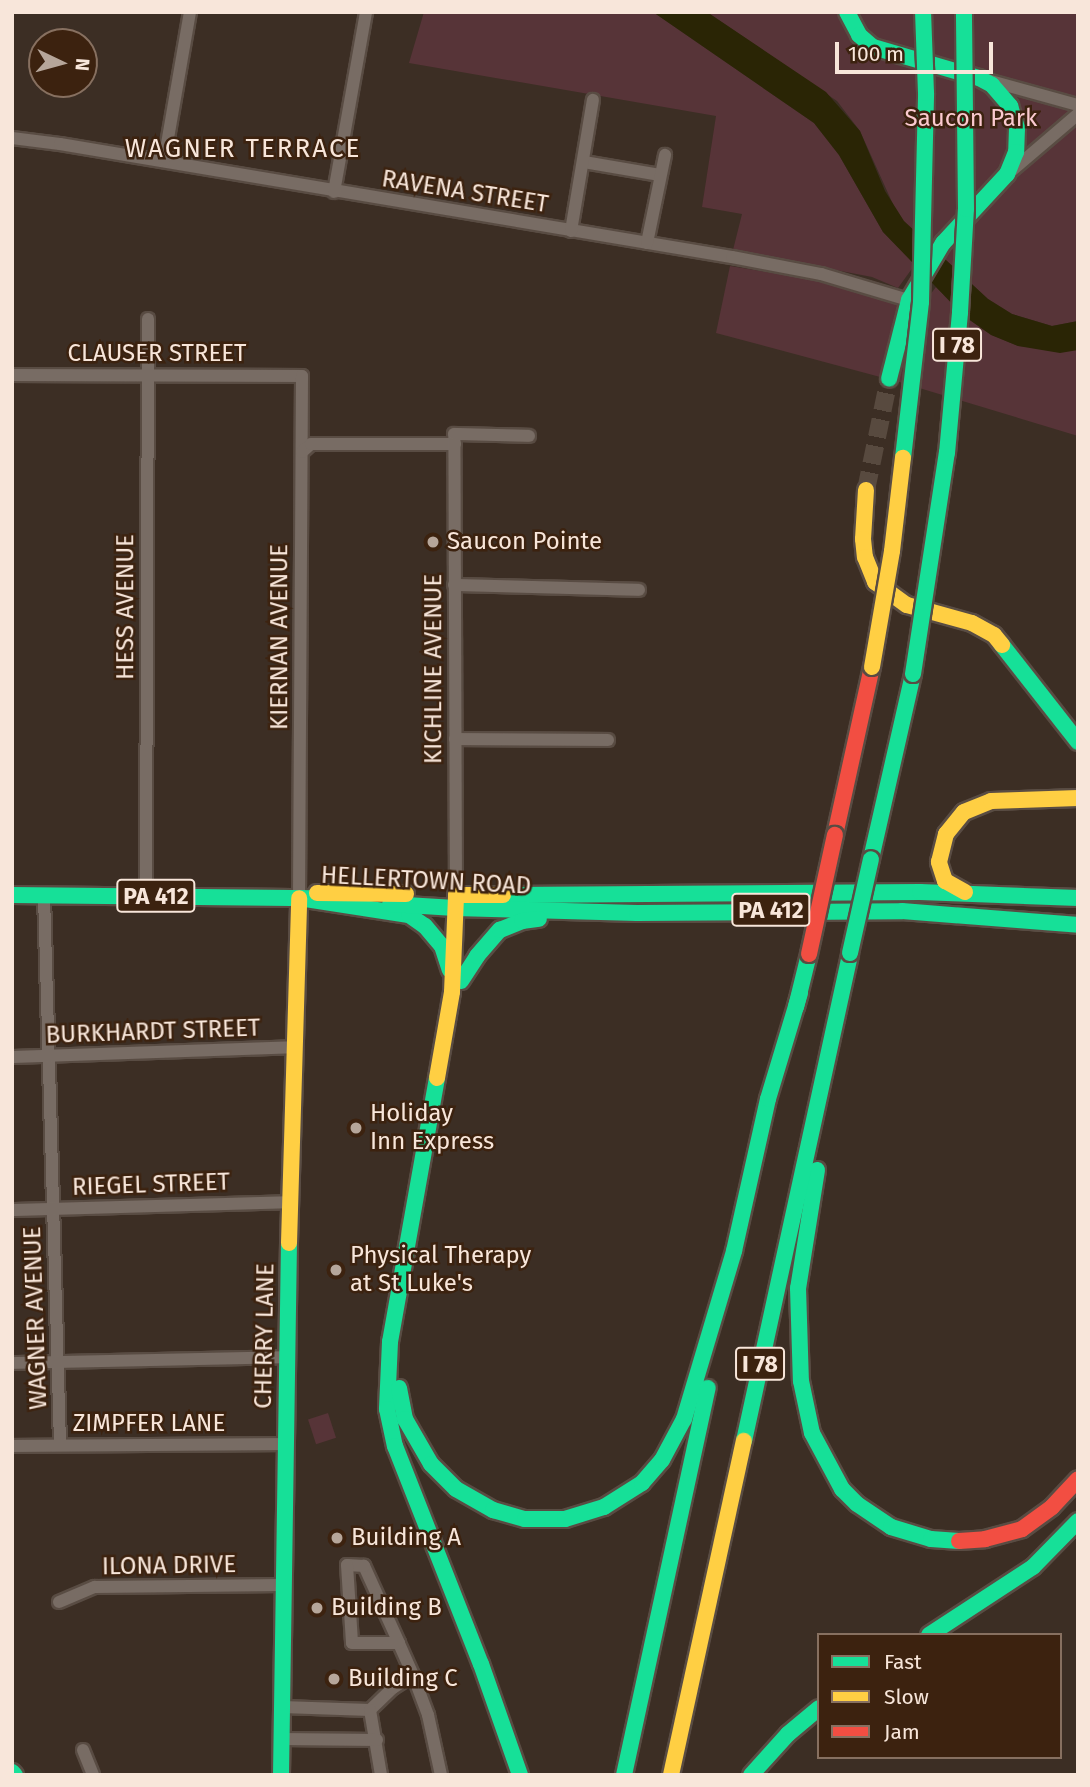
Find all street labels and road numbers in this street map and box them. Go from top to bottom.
street label: RAVENA STREET [380,165,550,219]
road number: I 78 [931,326,983,364]
street label: CLAUSER STREET [68,340,246,368]
street label: HESS AVENUE [112,534,140,680]
street label: KIERNAN AVENUE [266,544,294,730]
street label: KICHLINE AVENUE [420,574,448,764]
street label: HELLERTOWN ROAD [320,861,532,901]
road number: PA 412 [116,876,196,916]
road number: PA 412 [731,890,811,930]
street label: BURKHARDT STREET [45,1014,261,1050]
street label: RIEGEL STREET [72,1168,230,1202]
street label: WAGNER AVENUE [18,1226,54,1410]
street label: CHERRY LANE [249,1263,281,1409]
road number: I 78 [734,1344,786,1384]
street label: ZIMPFER LANE [73,1410,225,1438]
street label: ILONA DRIVE [102,1550,236,1582]

